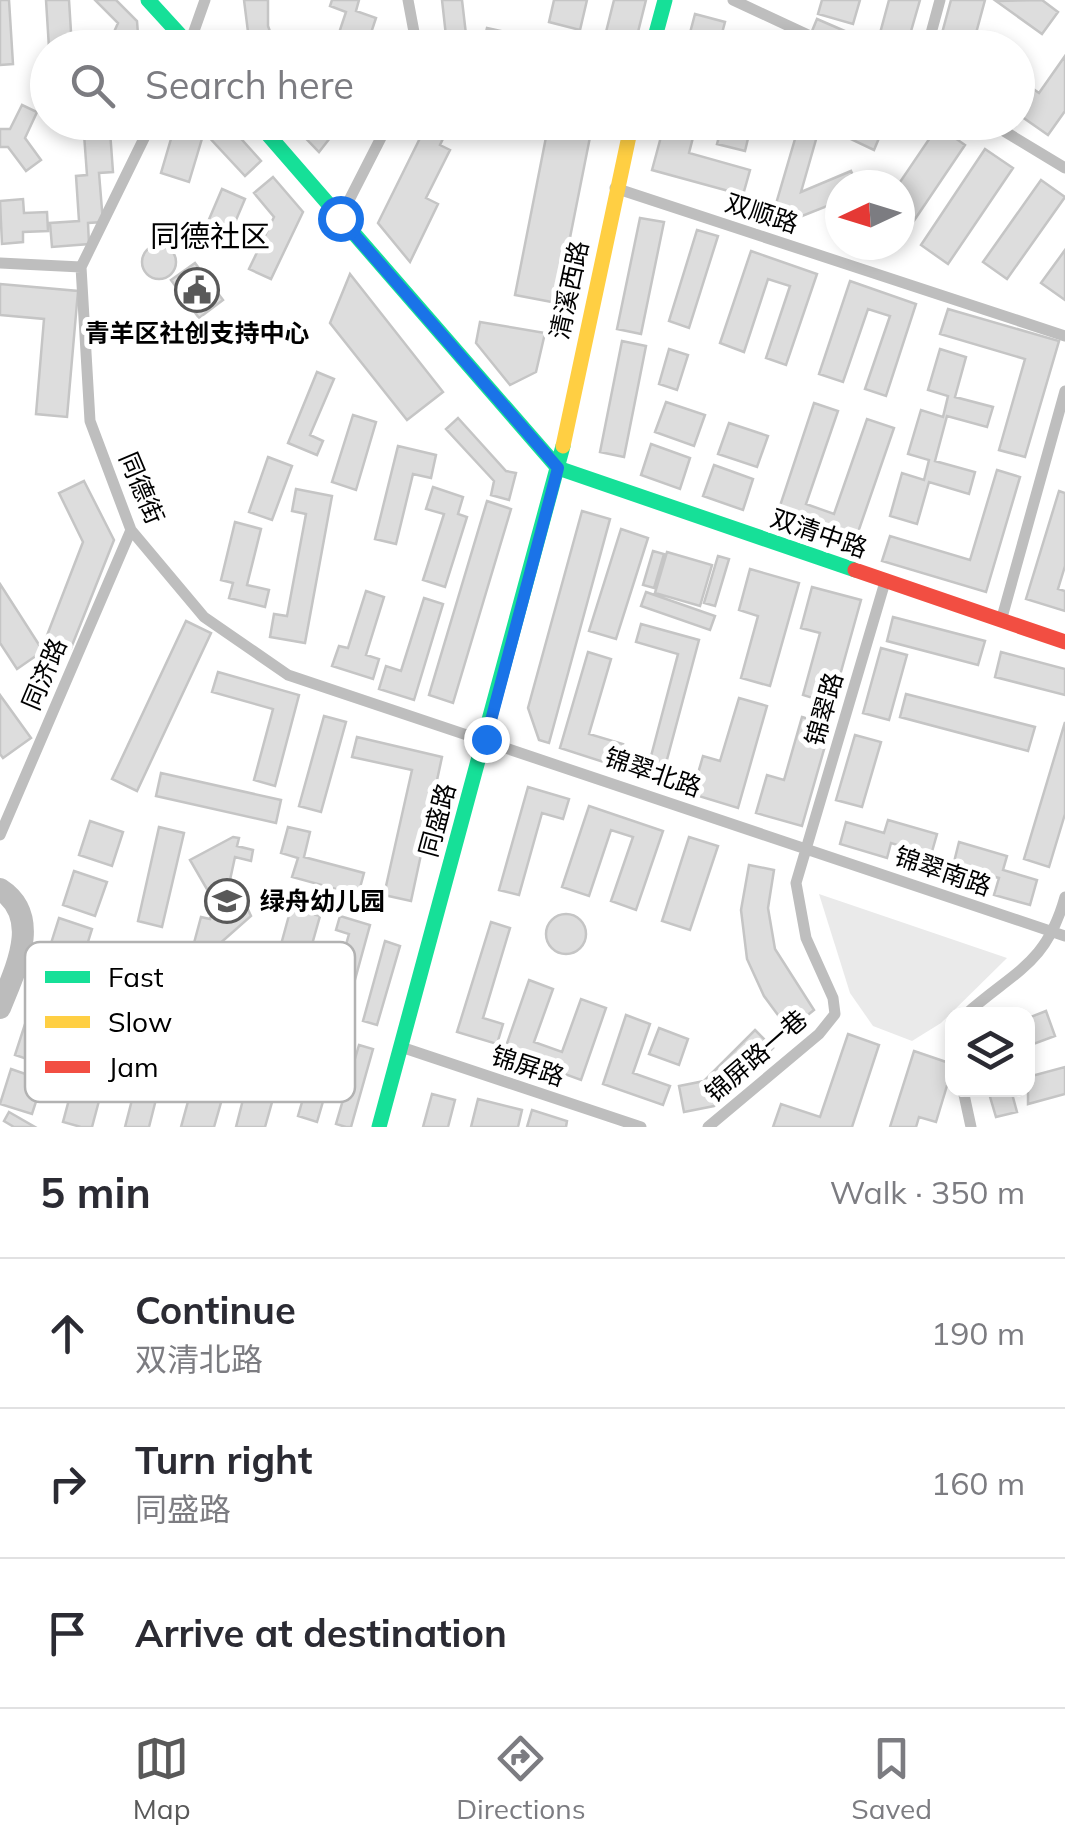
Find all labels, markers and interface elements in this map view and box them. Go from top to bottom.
search box [30,30,1035,140]
icon: search [65,58,120,113]
text: Search here [145,61,354,109]
north arrow [825,170,915,260]
street label: 双顺路 [722,186,803,239]
route start [318,196,364,242]
district label: 同德社区 [150,217,270,255]
street label: 清溪西路 [543,238,594,342]
public building icon: 青羊区社创支持中心 [174,267,220,313]
place label: 青羊区社创支持中心 [84,317,310,348]
street label: 同德街 [114,447,171,528]
street label: 双清中路 [767,502,871,563]
street label: 同济路 [15,633,72,714]
street label: 锦翠路 [798,669,849,749]
route end [464,717,510,763]
street label: 锦翠北路 [601,741,705,802]
street label: 同盛路 [412,780,461,860]
street label: 锦翠南路 [891,840,995,901]
school or university icon: 绿舟幼儿园 [204,878,250,924]
place label: 绿舟幼儿园 [260,885,385,916]
legend [25,942,355,1102]
text: Fast [108,959,164,994]
street label: 锦屏路一巷 [698,1003,813,1108]
text: Slow [108,1004,172,1039]
map controls [945,1007,1035,1097]
button: layers [945,1007,1035,1097]
street label: 锦屏路 [488,1039,569,1092]
text: Jam [108,1049,159,1084]
text: 5 min [40,1166,151,1219]
text: Walk · 350 m [830,1172,1025,1212]
text: Continue [135,1286,296,1334]
icon: ahead [40,1306,95,1361]
text: 190 m [931,1313,1025,1353]
text: 双清北路 [135,1339,263,1379]
text: Turn right [135,1436,312,1484]
icon: right [40,1456,95,1511]
text: 160 m [931,1463,1025,1503]
text: 同盛路 [135,1489,231,1529]
icon: arrive [40,1606,95,1661]
text: Arrive at destination [135,1609,507,1657]
tab: Map [133,1731,190,1826]
tab: Directions [456,1731,586,1826]
tab: Saved [851,1731,932,1826]

